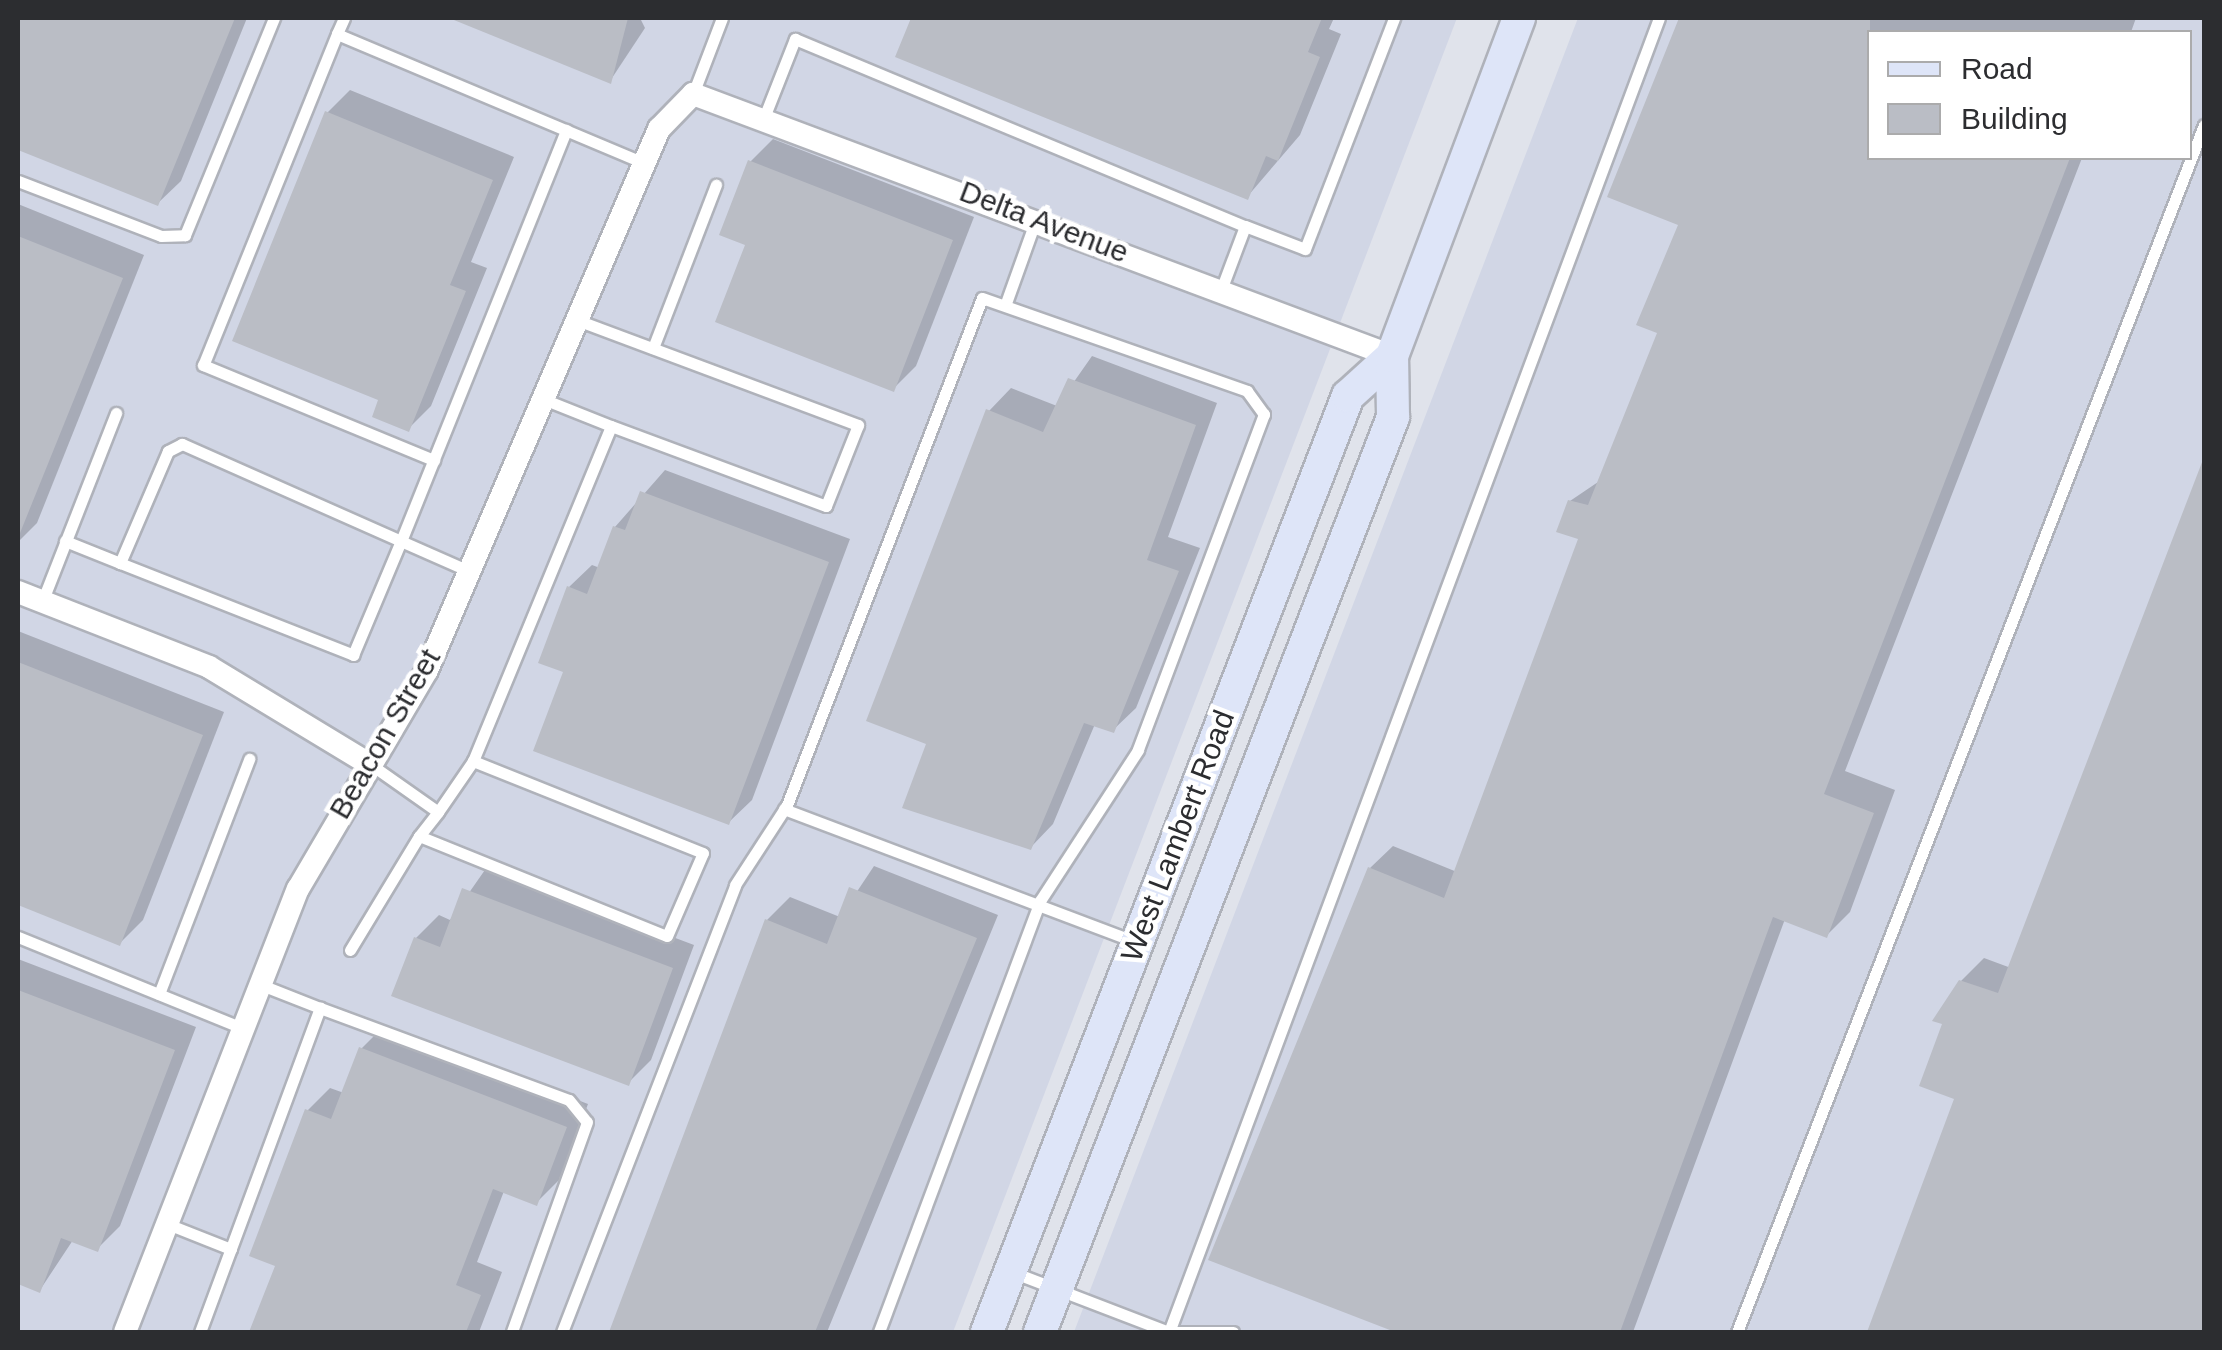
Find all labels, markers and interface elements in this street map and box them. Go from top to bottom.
legend [1867,30,2192,160]
text: Road [1961,52,2033,85]
text: Building [1961,102,2068,135]
street label: Delta Avenue [954,173,1134,271]
street label: Beacon Street [322,643,448,825]
street label: West Lambert Road [1113,705,1243,967]

